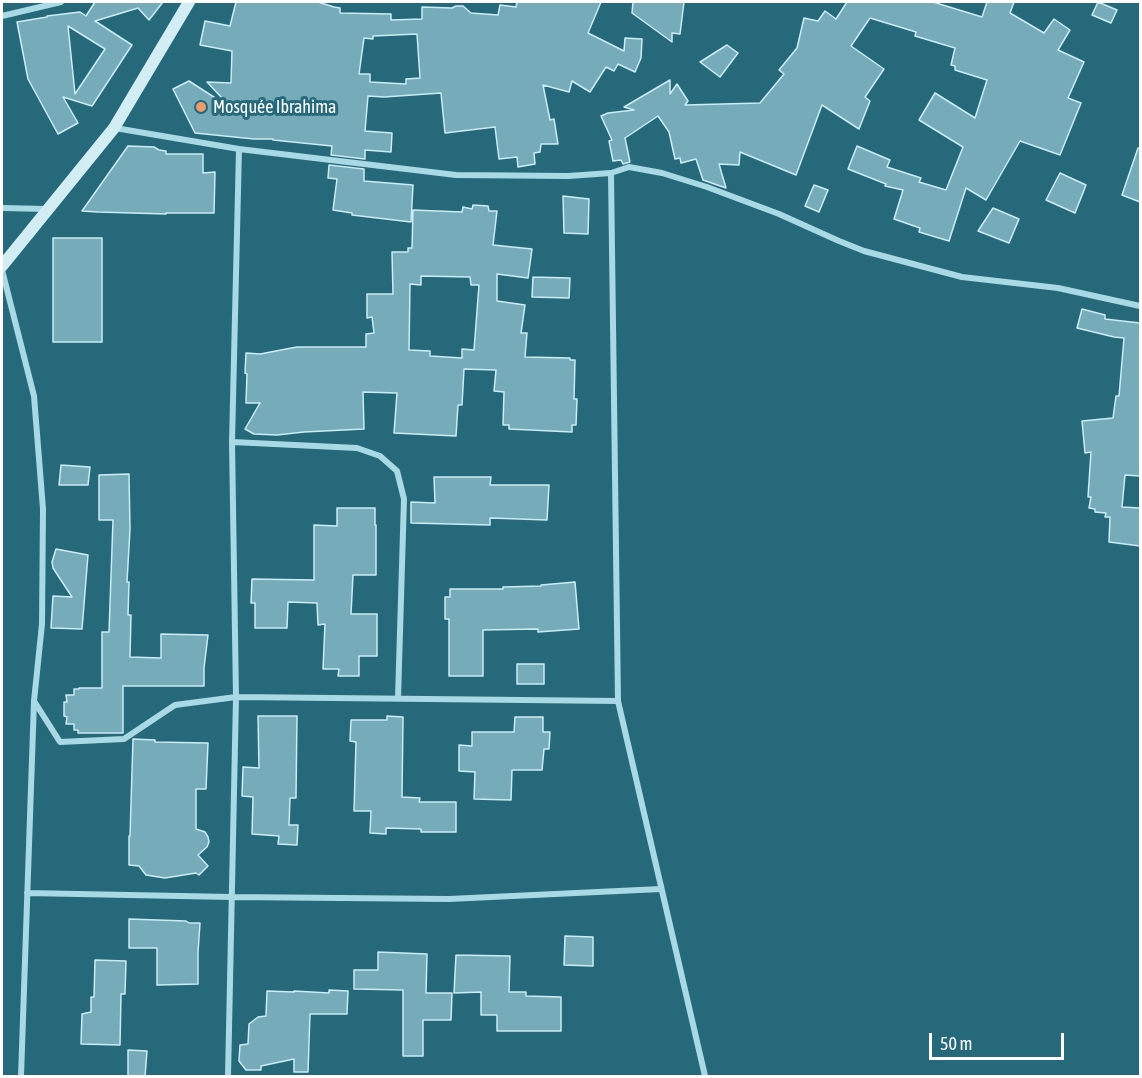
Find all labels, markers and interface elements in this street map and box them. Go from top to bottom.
place label: Mosquée Ibrahima [213,96,336,118]
marker: Mosquée Ibrahima [194,100,208,114]
scale bar [932,1021,1067,1059]
text: 50 m [940,1033,972,1054]

